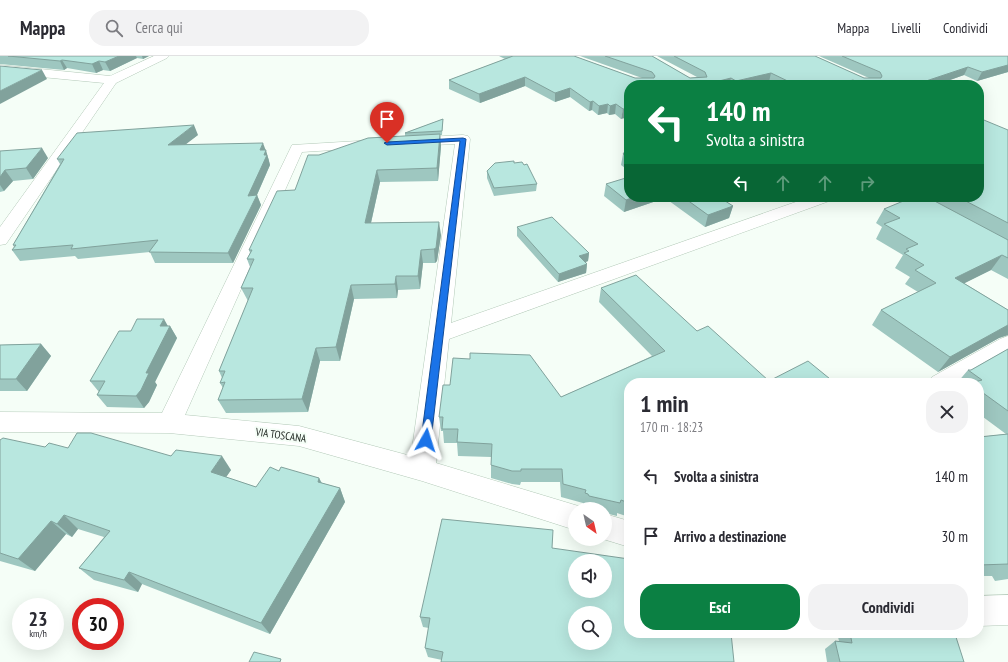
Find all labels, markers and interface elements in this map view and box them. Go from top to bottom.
search box [89,10,369,46]
text: Mappa [20,16,65,40]
icon: search [103,17,125,39]
text: Cerca qui [135,18,183,37]
text: Mappa [837,19,869,37]
text: Livelli [891,19,921,37]
text: Condividi [943,19,988,37]
text: 140 m [706,92,770,129]
icon: left [640,96,692,148]
pin [370,102,404,143]
icon: arrive [376,108,398,130]
text: Svolta a sinistra [706,128,805,151]
icon: left [730,172,752,194]
icon: ahead [772,172,794,194]
icon: ahead [814,172,836,194]
icon: right [856,172,878,194]
text: 1 min [640,388,688,419]
button: close [926,391,968,433]
position arrow [405,419,447,461]
text: 170 m · 18:23 [640,419,703,436]
street label: VIA TOSCANA [254,424,308,446]
icon: left [640,465,662,487]
text: Svolta a sinistra [674,467,759,486]
text: 140 m [935,467,968,486]
north arrow [568,502,612,546]
map controls [568,502,612,650]
icon: arrive [640,525,662,547]
text: Arrivo a destinazione [674,527,787,546]
text: 30 m [942,527,968,546]
button: sound [568,554,612,598]
button: Esci [640,584,800,630]
button: Condividi [808,584,968,630]
speed limit sign: 30 [72,598,124,650]
text: 23 [28,606,48,632]
button: search [568,606,612,650]
text: km/h [29,627,47,640]

